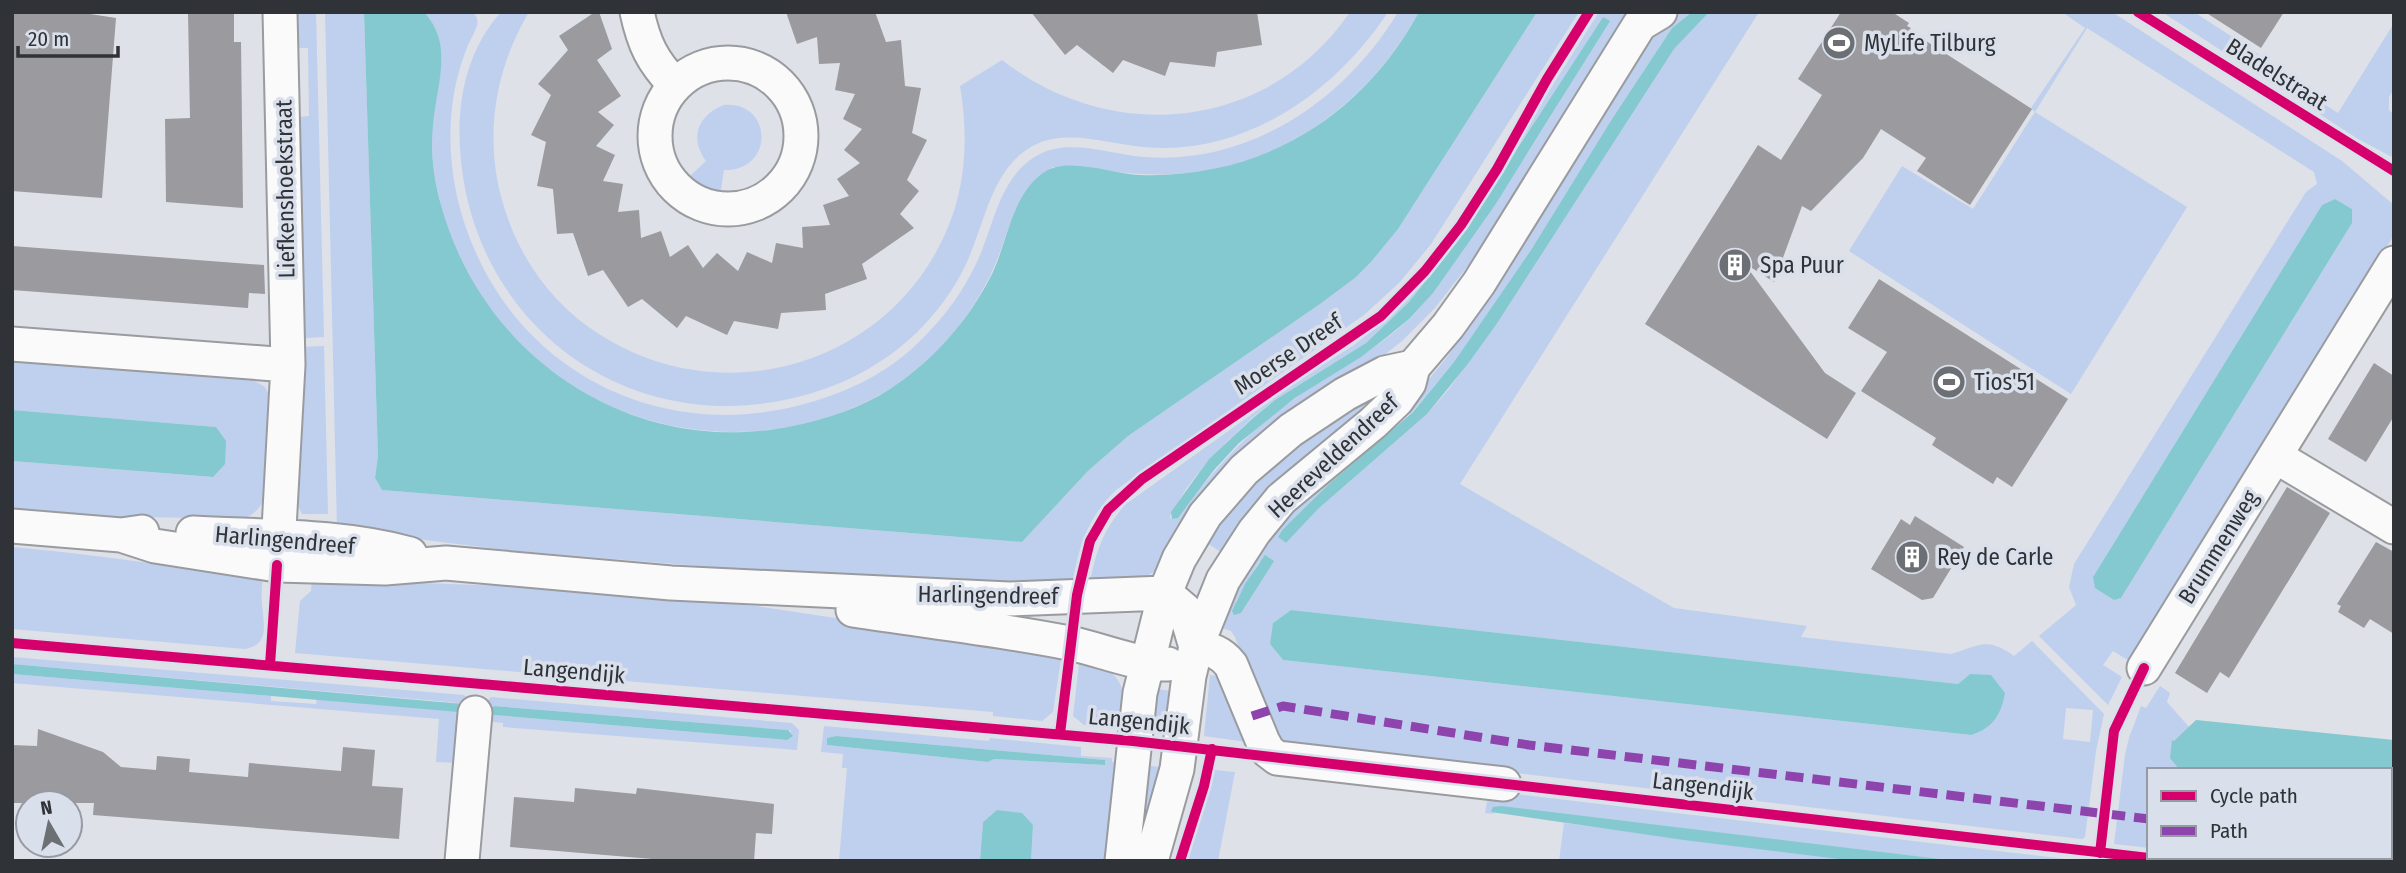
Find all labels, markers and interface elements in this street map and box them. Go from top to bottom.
scale bar [18,14,117,58]
sports icon: MyLife Tilburg [1820,24,1858,62]
text: 20 m [28,26,69,52]
place label: MyLife Tilburg [1864,29,1996,57]
street label: Bladelstraat [2221,32,2333,116]
street label: Liefkenshoekstraat [269,99,301,279]
building icon: Spa Puur [1716,246,1754,284]
place label: Spa Puur [1760,251,1844,279]
street label: Moerse Dreef [1229,306,1349,400]
sports icon: Tios'51 [1930,363,1968,401]
place label: Tios'51 [1974,368,2035,396]
street label: Heereveldendreef [1262,387,1405,524]
street label: Brummenweg [2172,485,2264,609]
street label: Harlingendreef [214,520,358,560]
building icon: Rey de Carle [1893,538,1931,576]
place label: Rey de Carle [1937,543,2053,571]
street label: Harlingendreef [917,580,1061,610]
street label: Langendijk [522,653,626,689]
street label: Langendijk [1087,702,1191,740]
street label: Langendijk [1651,766,1756,806]
legend [2147,768,2392,859]
text: Cycle path [2210,783,2298,809]
north arrow [14,789,84,859]
text: N [39,795,54,820]
text: Path [2210,818,2248,844]

